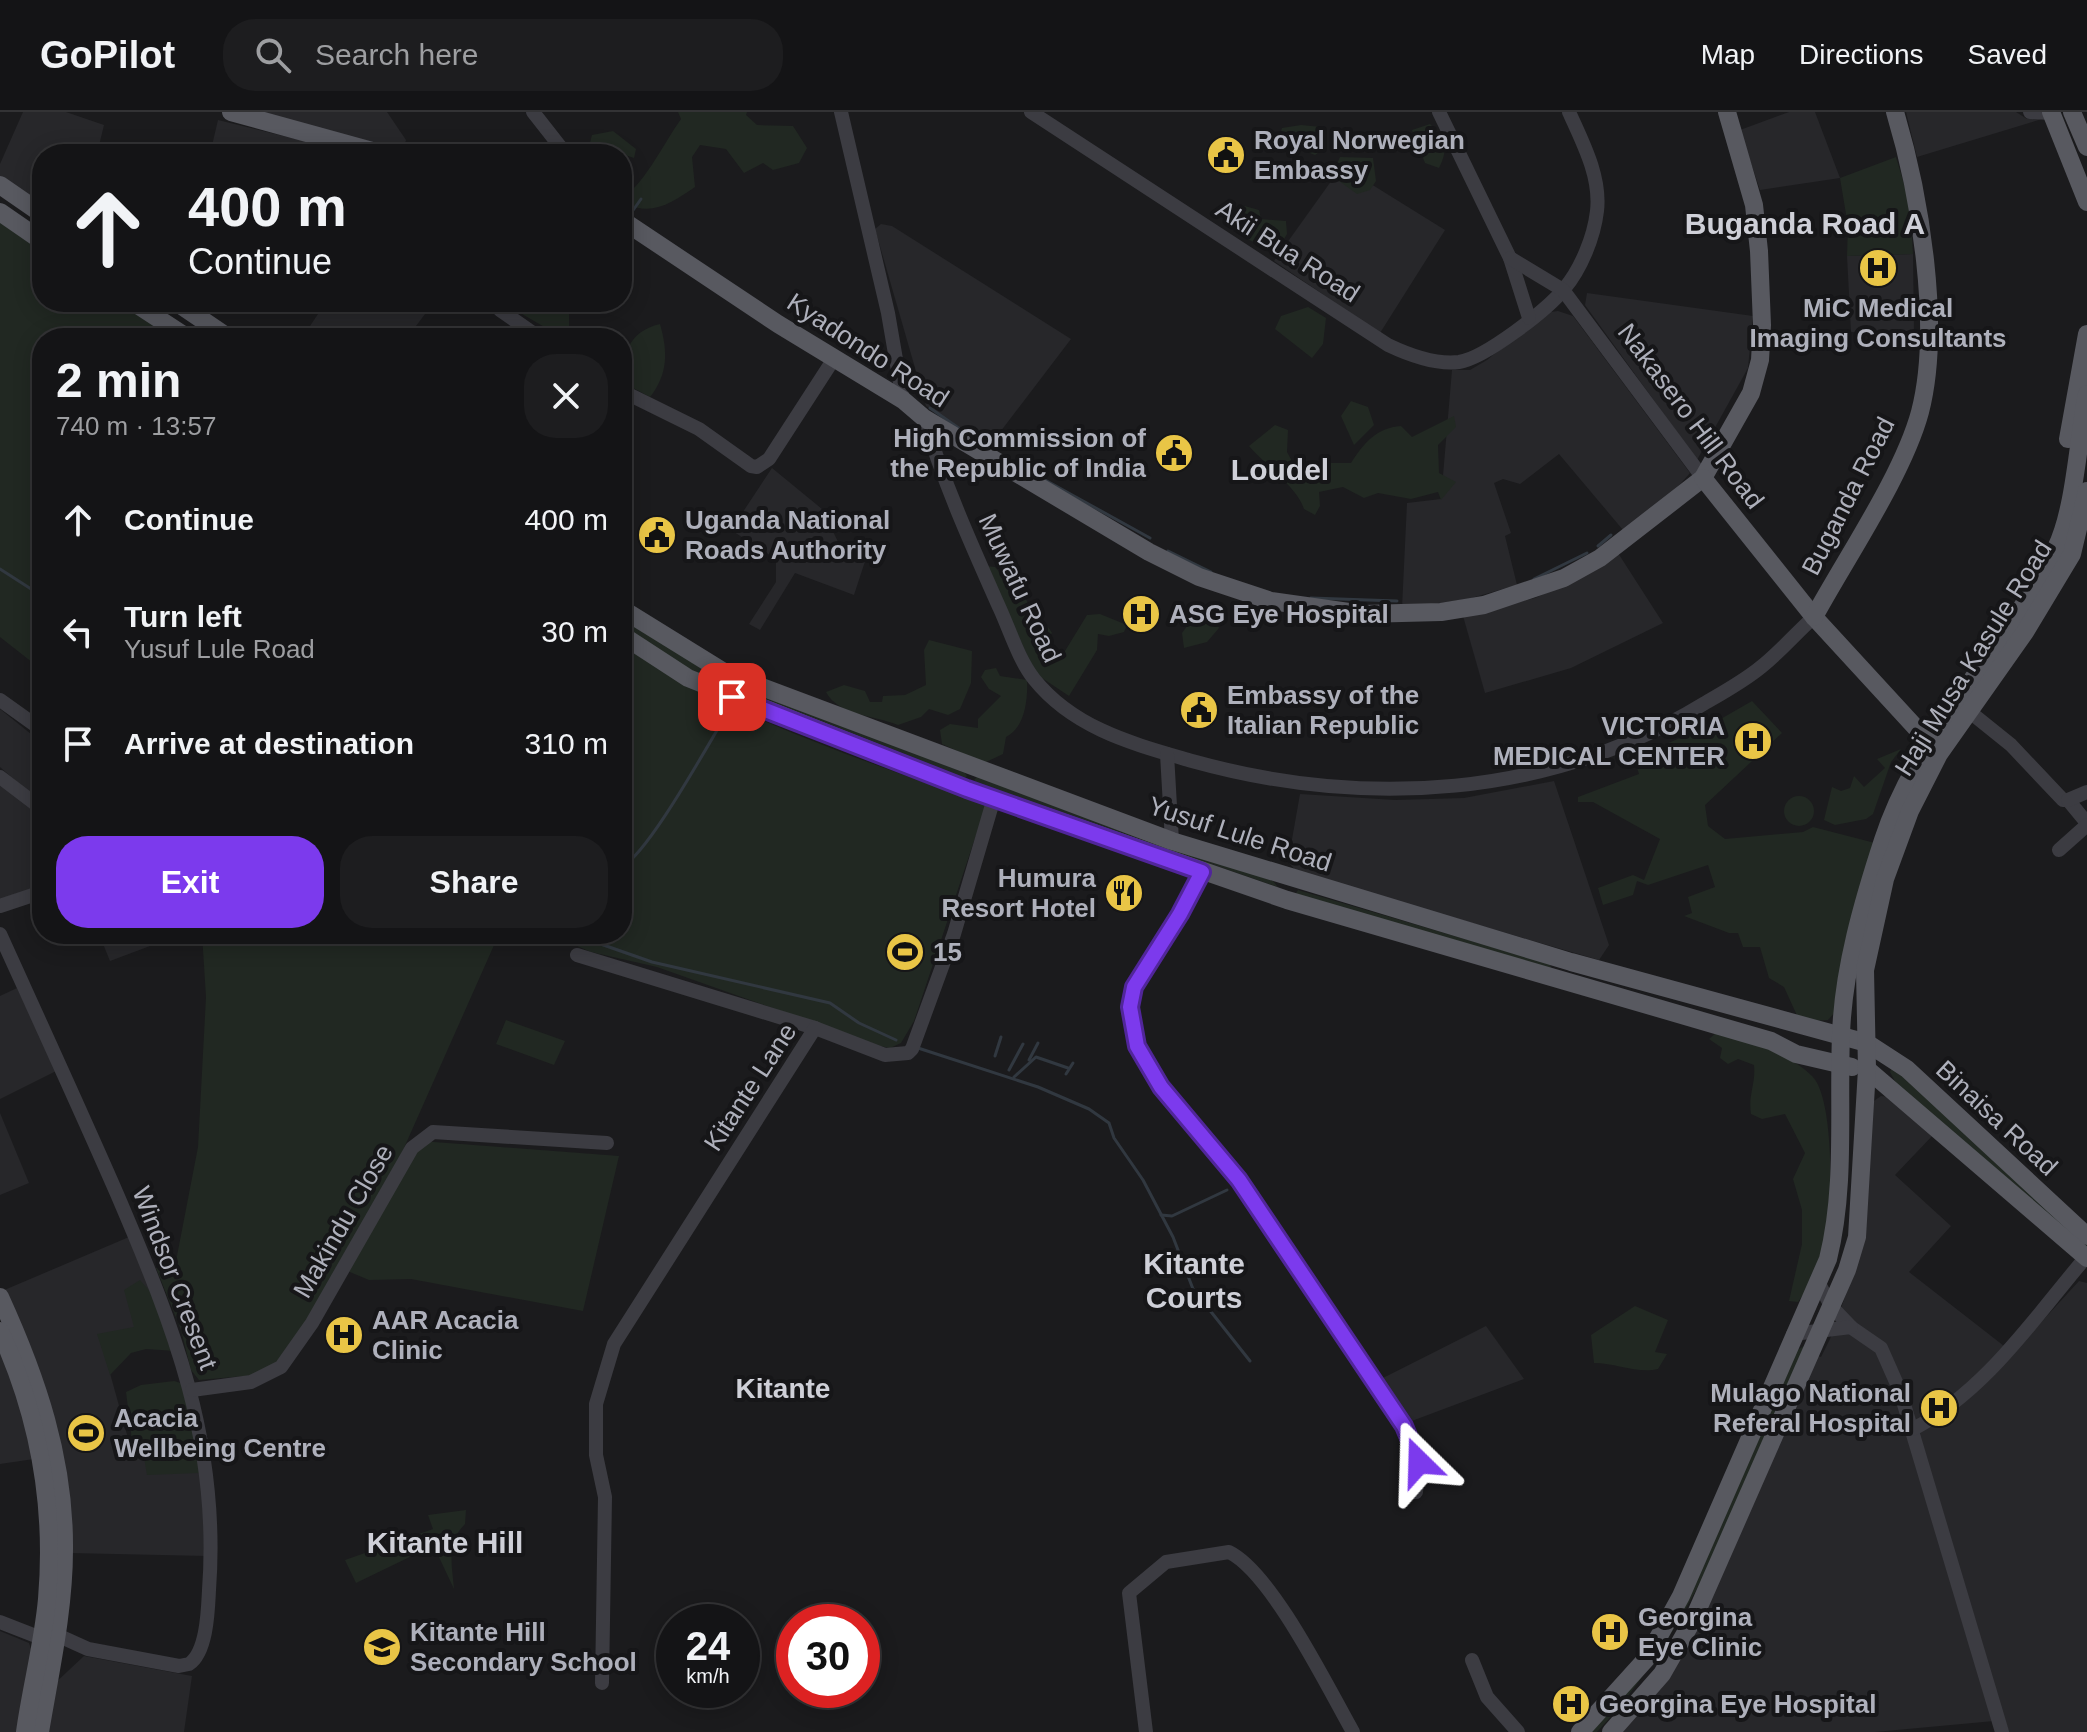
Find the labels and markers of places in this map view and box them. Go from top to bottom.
place label: Royal Norwegian Embassy [1254,125,1465,185]
public building icon: Royal Norwegian Embassy [1205,134,1247,176]
hospital icon: MiC Medical Imaging Consultants [1857,247,1899,289]
place label: MiC Medical Imaging Consultants [1749,293,2007,353]
place label: High Commission of the Republic of India [890,423,1147,483]
public building icon: High Commission of the Republic of India [1153,432,1195,474]
place label: Uganda National Roads Authority [685,505,890,565]
public building icon: Uganda National Roads Authority [636,514,678,556]
hospital icon: ASG Eye Hospital [1120,593,1162,635]
place label: ASG Eye Hospital [1169,599,1389,629]
pin [698,663,766,731]
place label: Embassy of the Italian Republic [1227,680,1419,740]
public building icon: Embassy of the Italian Republic [1178,689,1220,731]
place label: VICTORIA MEDICAL CENTER [1493,711,1725,771]
hospital icon: VICTORIA MEDICAL CENTER [1732,720,1774,762]
place label: Humura Resort Hotel [941,863,1097,923]
restaurant icon: Humura Resort Hotel [1103,872,1145,914]
sports icon: 15 [884,931,926,973]
place label: 15 [933,937,962,967]
place label: AAR Acacia Clinic [372,1305,519,1365]
hospital icon: AAR Acacia Clinic [323,1314,365,1356]
place label: Mulago National Referal Hospital [1710,1378,1911,1438]
hospital icon: Mulago National Referal Hospital [1918,1387,1960,1429]
place label: Acacia Wellbeing Centre [114,1403,326,1463]
sports icon: Acacia Wellbeing Centre [65,1412,107,1454]
place label: Georgina Eye Clinic [1638,1602,1762,1662]
hospital icon: Georgina Eye Clinic [1589,1611,1631,1653]
place label: Kitante Hill Secondary School [410,1617,637,1677]
school or university icon: Kitante Hill Secondary School [361,1626,403,1668]
hospital icon: Georgina Eye Hospital [1550,1683,1592,1725]
place label: Georgina Eye Hospital [1599,1689,1876,1719]

